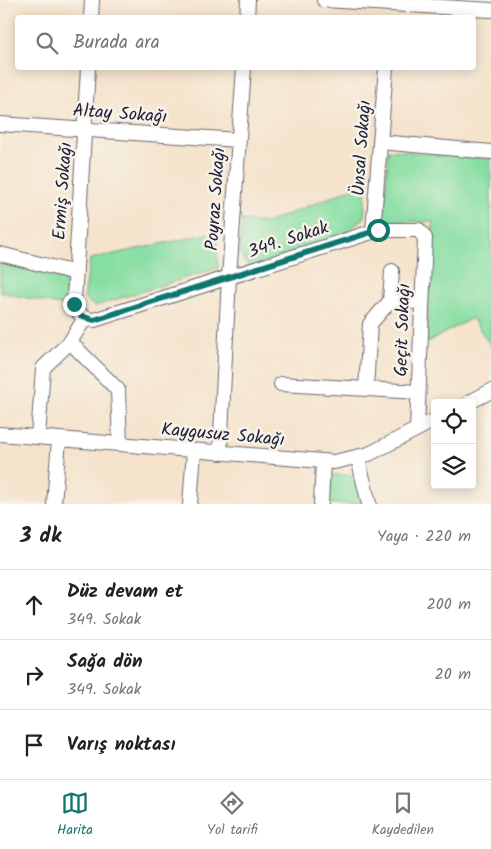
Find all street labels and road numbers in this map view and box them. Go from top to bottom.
street label: Altay Sokağı [72,97,168,132]
street label: Ünsal Sokağı [345,99,380,197]
street label: Ermiş Sokağı [46,141,81,241]
street label: Poyraz Sokağı [198,146,235,252]
street label: 349. Sokak [244,214,333,267]
street label: Geçit Sokağı [387,283,420,377]
street label: Kaygusuz Sokağı [160,416,286,455]

